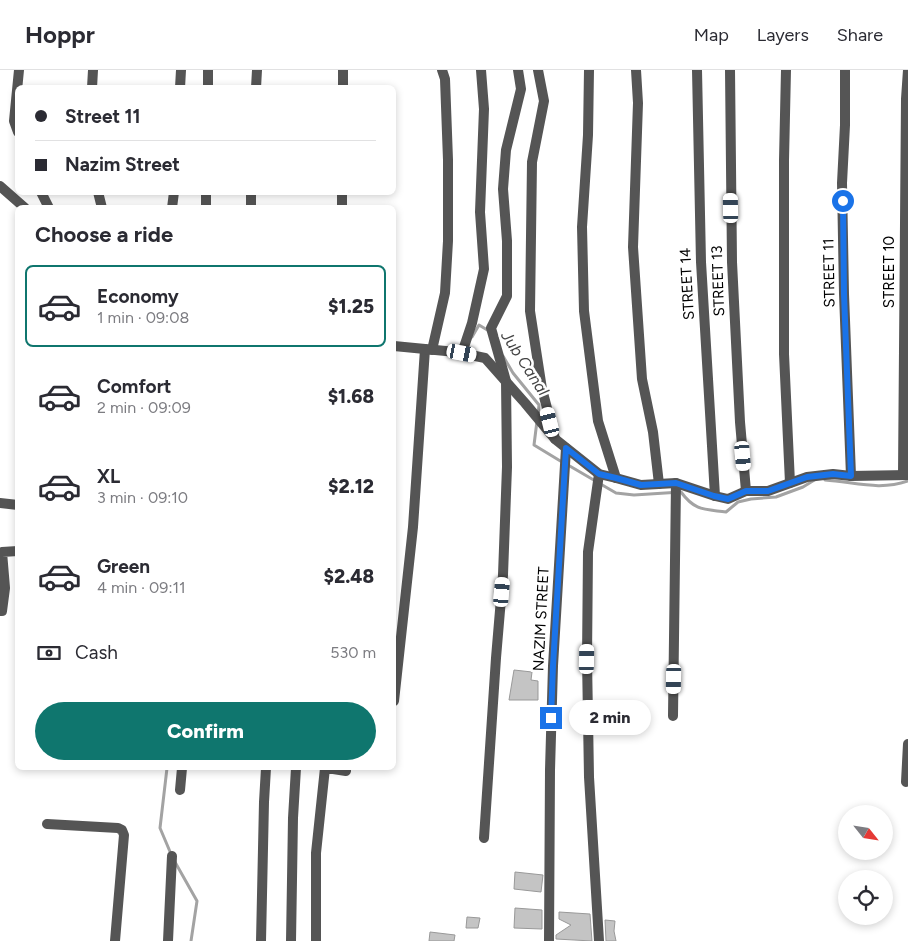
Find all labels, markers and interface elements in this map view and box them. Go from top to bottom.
text: Hoppr [25,20,95,49]
text: Map [694,24,729,46]
text: Layers [757,24,809,46]
text: Share [837,24,883,46]
text: Street 11 [65,105,141,128]
text: Nazim Street [65,153,180,176]
route start [832,190,854,212]
car [723,193,738,223]
text: Choose a ride [35,221,173,248]
street label: STREET 10 [880,236,898,308]
street label: STREET 11 [819,238,839,308]
street label: STREET 13 [708,245,728,317]
street label: STREET 14 [676,248,698,320]
icon: car [37,284,82,329]
text: Economy [97,285,179,308]
text: $1.25 [328,295,374,318]
text: 1 min · 09:08 [97,308,189,327]
water label: Jub Canal [497,326,553,399]
car [445,343,478,363]
icon: car [37,374,82,419]
text: Comfort [97,375,172,398]
text: $1.68 [328,385,374,408]
text: 2 min · 09:09 [97,398,191,417]
car [539,406,560,438]
car [734,440,751,472]
icon: car [37,464,82,509]
text: XL [97,465,120,488]
text: $2.12 [328,475,374,498]
text: 3 min · 09:10 [97,488,188,507]
icon: car [37,554,82,599]
text: Green [97,555,150,578]
text: $2.48 [324,565,374,588]
street label: NAZIM STREET [529,566,553,672]
car [493,576,510,608]
text: 4 min · 09:11 [97,578,186,597]
icon: cash [35,639,63,667]
text: Cash [75,641,118,664]
text: 530 m [330,643,376,662]
car [579,644,594,674]
car [666,664,681,694]
callout: 2 min [568,700,651,736]
button: Confirm [35,702,376,760]
route end [540,707,562,729]
text: 2 min [590,708,630,727]
north arrow [838,805,892,860]
map controls [838,805,893,925]
button: locate [838,870,893,925]

